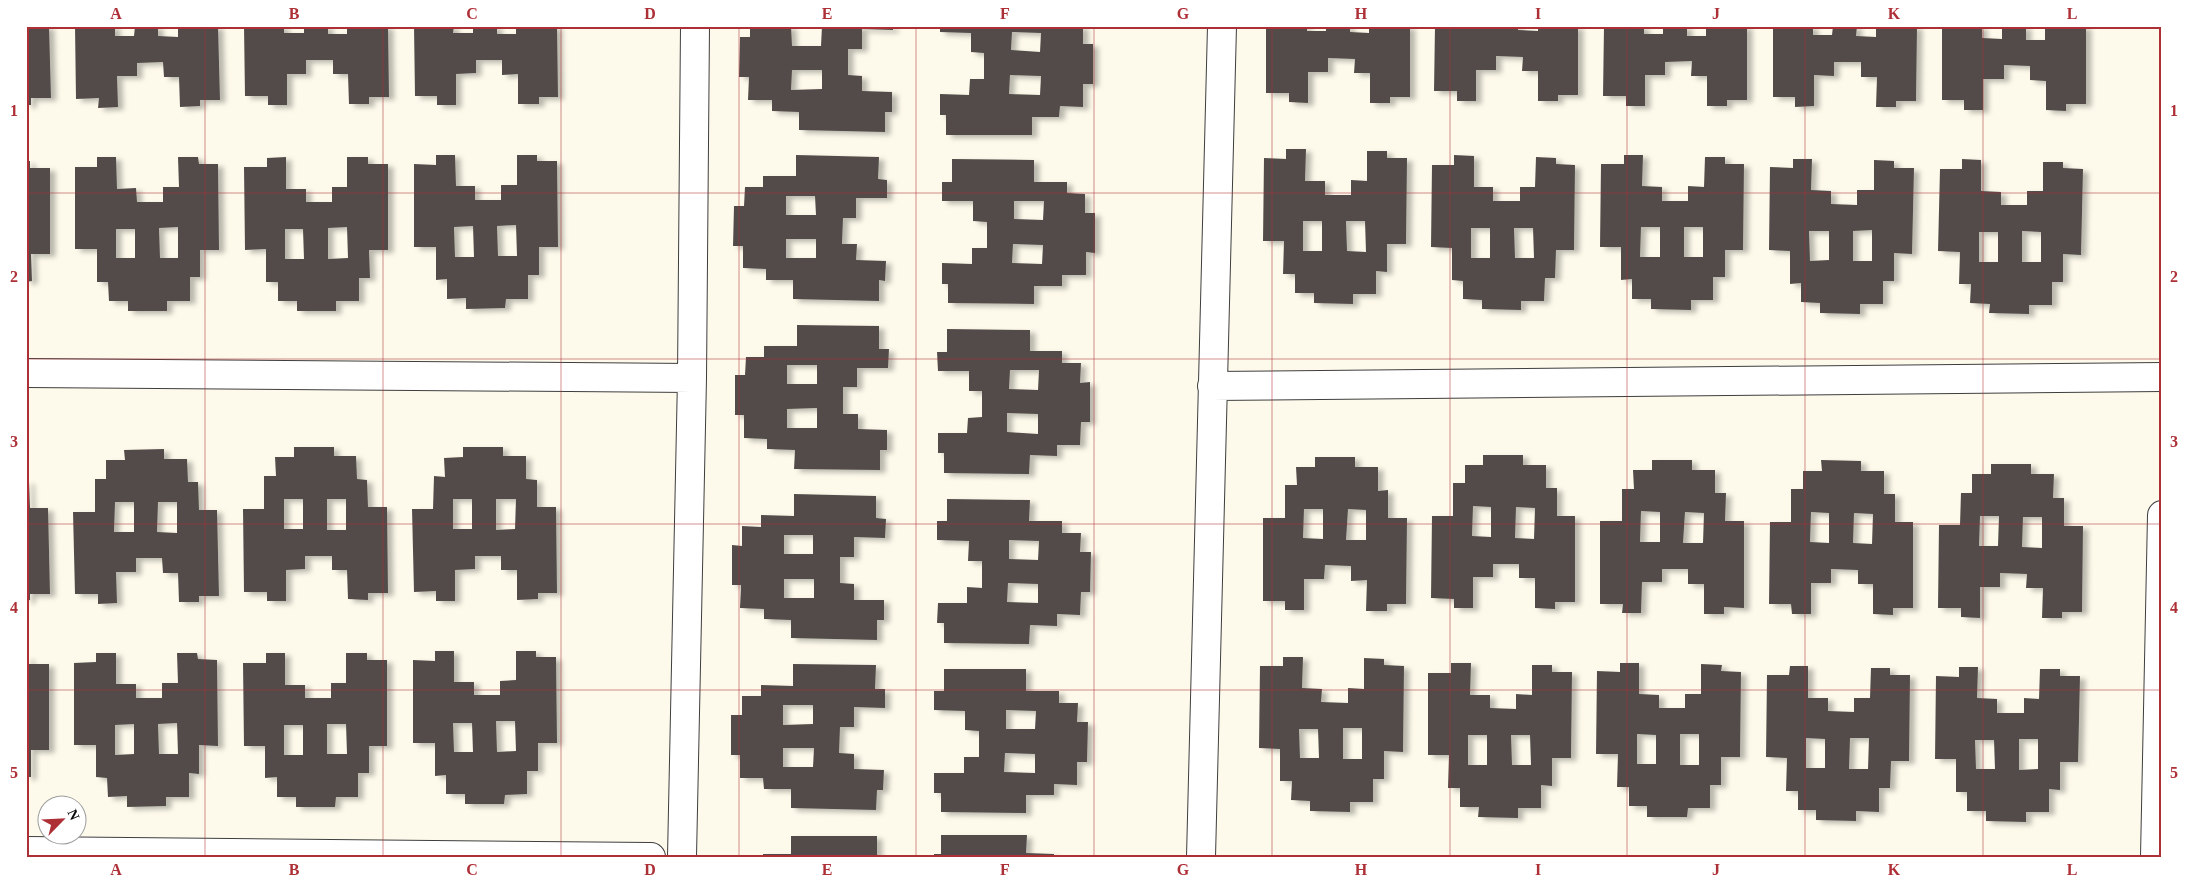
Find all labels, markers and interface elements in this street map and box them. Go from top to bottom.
text: A [110,5,122,22]
text: B [289,5,300,22]
text: C [466,5,478,22]
text: D [644,5,656,22]
text: E [822,5,832,22]
text: F [1000,5,1010,22]
text: G [1177,5,1190,22]
text: H [1355,5,1368,22]
text: I [1535,5,1541,22]
text: J [1712,5,1720,22]
text: K [1888,5,1901,22]
text: L [2067,5,2077,22]
text: 1 [10,102,18,119]
text: 1 [2170,102,2178,119]
text: 2 [10,268,18,285]
text: 2 [2170,268,2178,285]
text: 3 [10,433,18,450]
text: 3 [2170,433,2178,450]
text: 4 [10,599,18,616]
text: 4 [2170,599,2178,616]
text: 5 [10,764,18,781]
text: 5 [2170,764,2178,781]
north arrow [38,796,88,846]
text: N [65,807,82,823]
text: A [110,861,122,878]
text: B [289,861,300,878]
text: C [466,861,478,878]
text: D [644,861,656,878]
text: E [822,861,832,878]
text: F [1000,861,1010,878]
text: G [1177,861,1190,878]
text: H [1355,861,1368,878]
text: I [1535,861,1541,878]
text: J [1712,861,1720,878]
text: K [1888,861,1901,878]
text: L [2067,861,2077,878]

